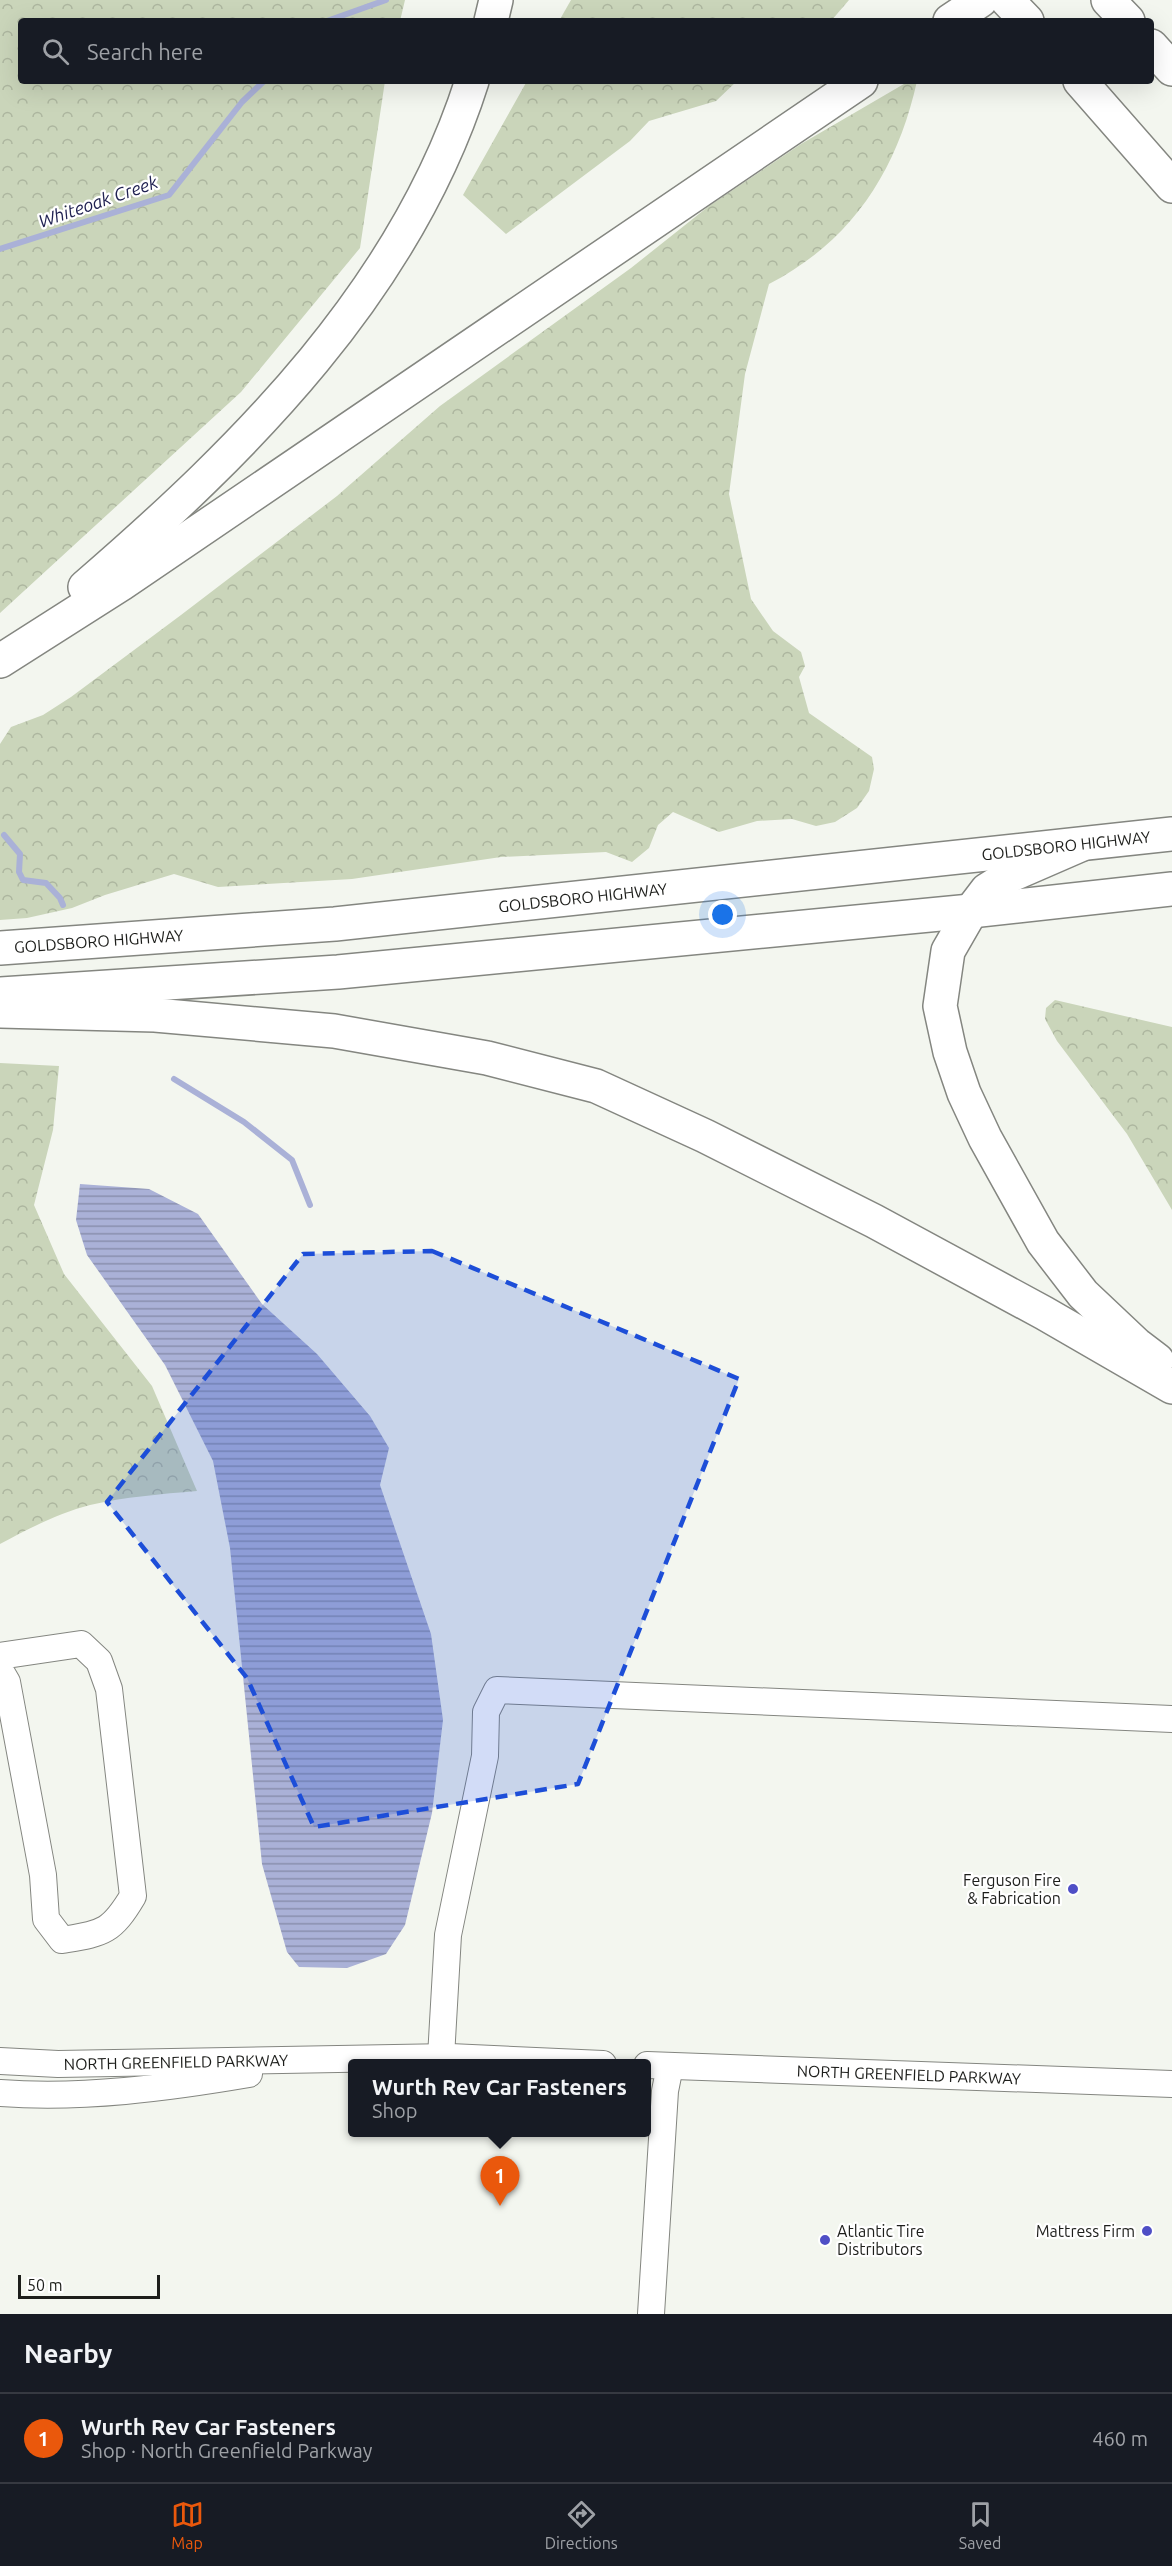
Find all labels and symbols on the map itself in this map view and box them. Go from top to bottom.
water label: Whiteoak Creek [36,171,161,231]
street label: GOLDSBORO HIGHWAY [981,827,1152,863]
street label: GOLDSBORO HIGHWAY [497,879,669,915]
your location [708,900,737,929]
street label: GOLDSBORO HIGHWAY [13,926,185,956]
place label: Ferguson Fire & Fabrication [963,1871,1061,1907]
marker: Ferguson Fire & Fabrication [1066,1882,1080,1896]
street label: NORTH GREENFIELD PARKWAY [63,2051,289,2073]
street label: NORTH GREENFIELD PARKWAY [796,2061,1022,2088]
pin: 1 [480,2156,520,2206]
place label: Atlantic Tire Distributors [837,2222,925,2258]
place label: Mattress Firm [1036,2222,1135,2240]
marker: Mattress Firm [1140,2224,1154,2238]
marker: Atlantic Tire Distributors [818,2233,832,2247]
scale bar [18,2272,160,2300]

